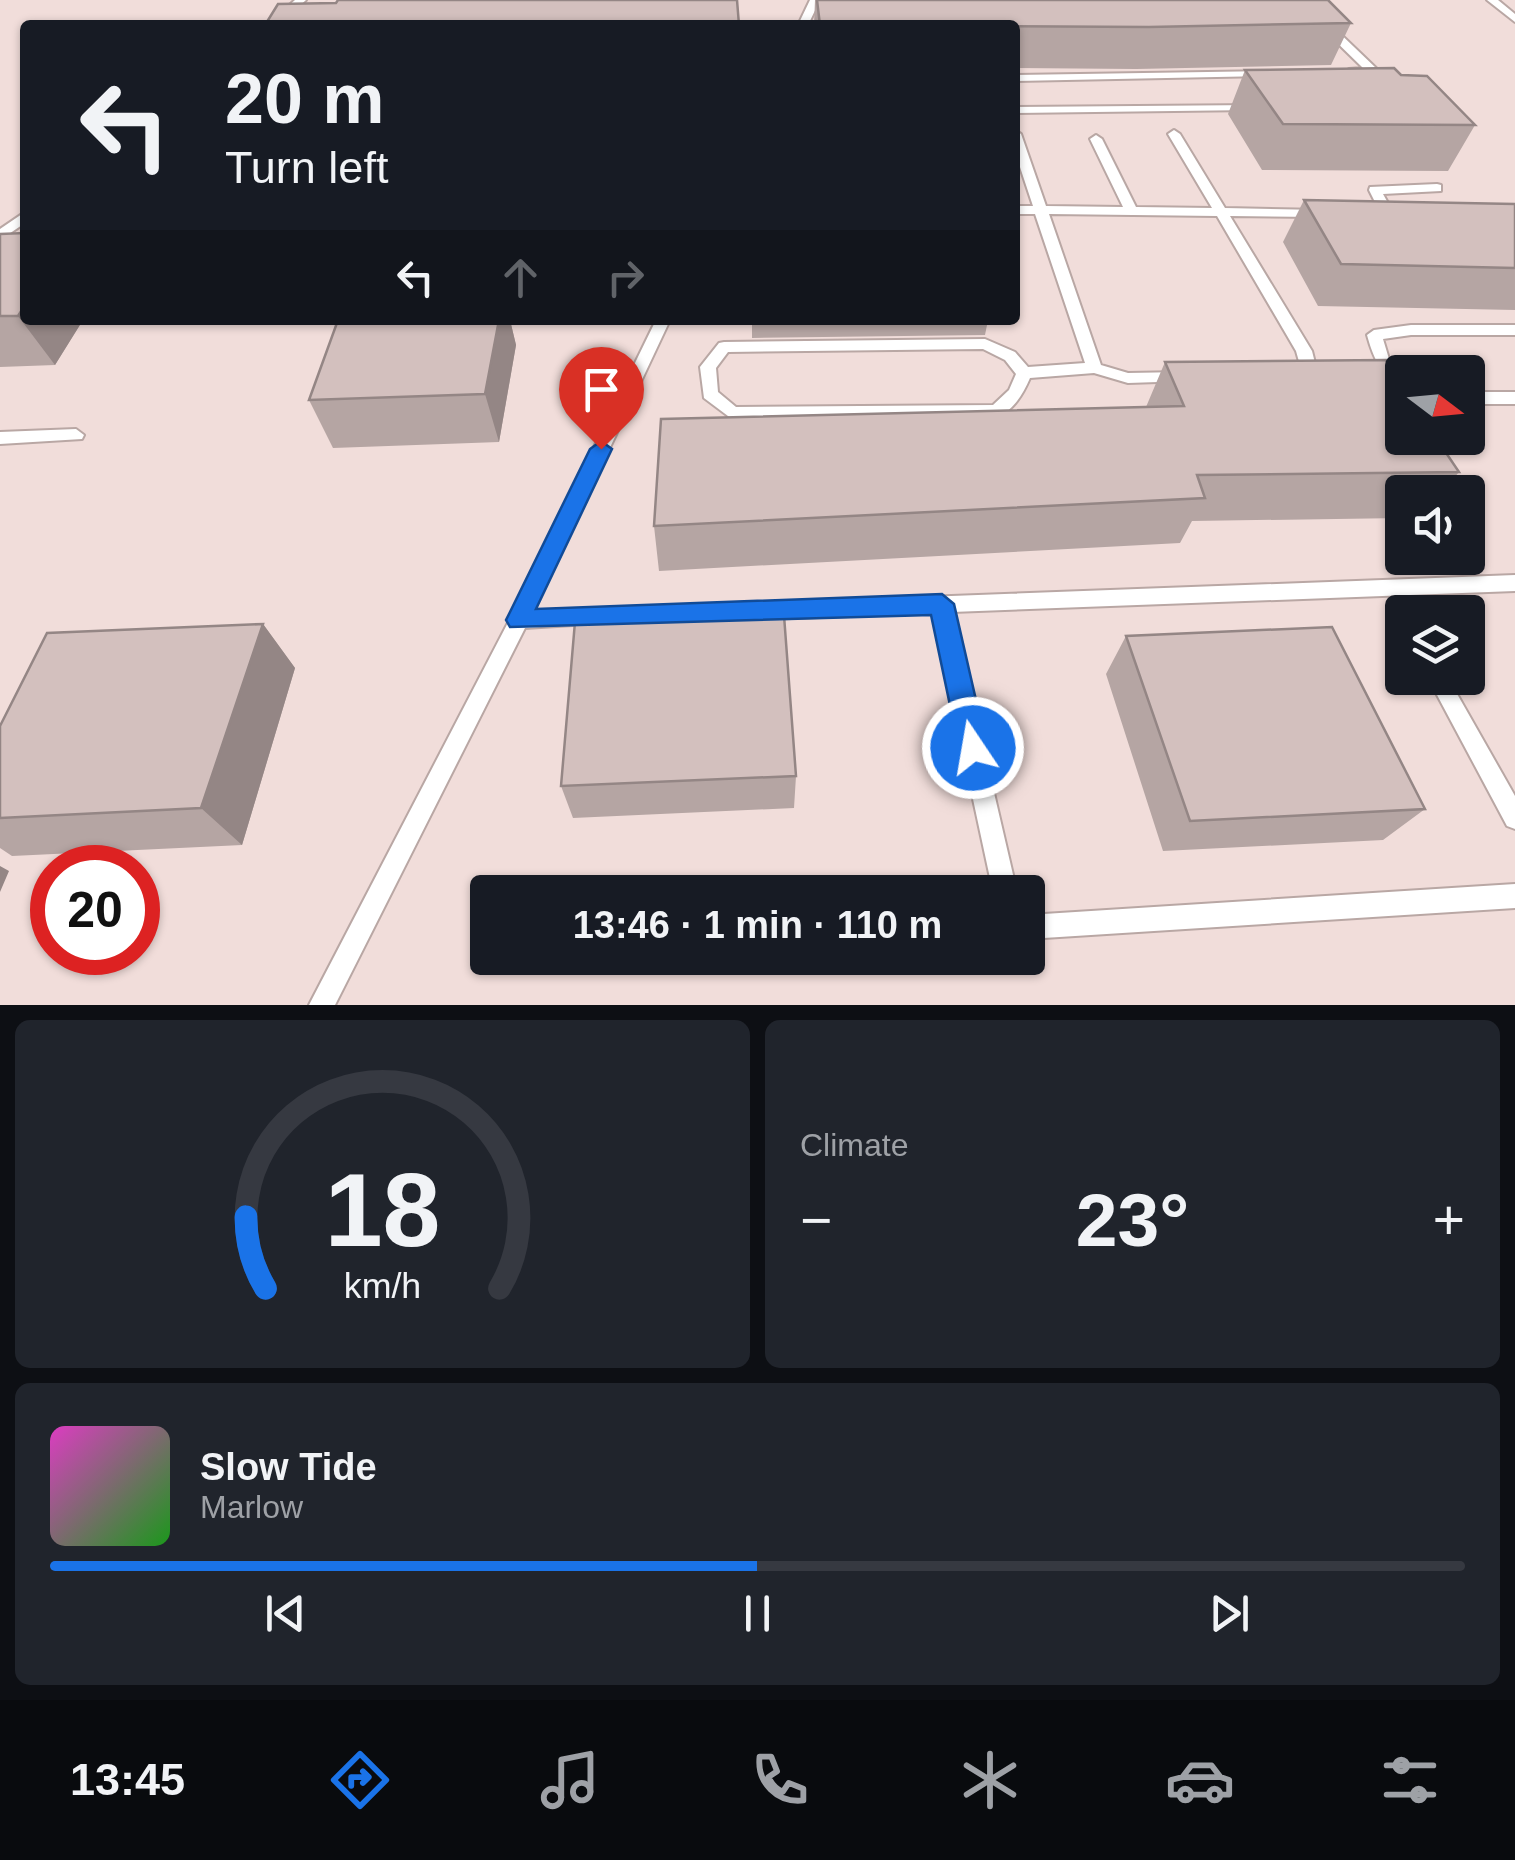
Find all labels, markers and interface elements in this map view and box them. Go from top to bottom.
icon: left [60,60,190,190]
text: 20 m [225,60,385,138]
text: Turn left [225,142,388,193]
icon: left [388,250,443,305]
icon: ahead [493,250,548,305]
icon: right [598,250,653,305]
pin [559,347,644,450]
north arrow [1385,355,1485,455]
map controls [1385,355,1485,695]
icon: arrive [574,362,629,417]
button: sound [1385,475,1485,575]
button: layers [1385,595,1485,695]
position arrow [921,696,1025,800]
speed limit sign: 20 [30,845,160,975]
text: 13:46 · 1 min · 110 m [573,904,942,946]
text: Climate [800,1127,908,1163]
text: 18 [325,1152,440,1268]
text: 23° [1076,1178,1189,1262]
text: − [800,1189,832,1251]
text: + [1433,1189,1465,1251]
text: km/h [344,1266,421,1306]
text: Slow Tide [200,1446,377,1488]
text: Marlow [200,1489,303,1525]
icon: previous [258,1586,313,1641]
icon: pause [730,1586,785,1641]
icon: next [1202,1586,1257,1641]
icon: directions [325,1745,395,1815]
icon: music [535,1745,605,1815]
icon: phone [745,1745,815,1815]
icon: climate [955,1745,1025,1815]
icon: car [1165,1745,1235,1815]
icon: filters [1375,1745,1445,1815]
text: 13:45 [70,1754,185,1805]

